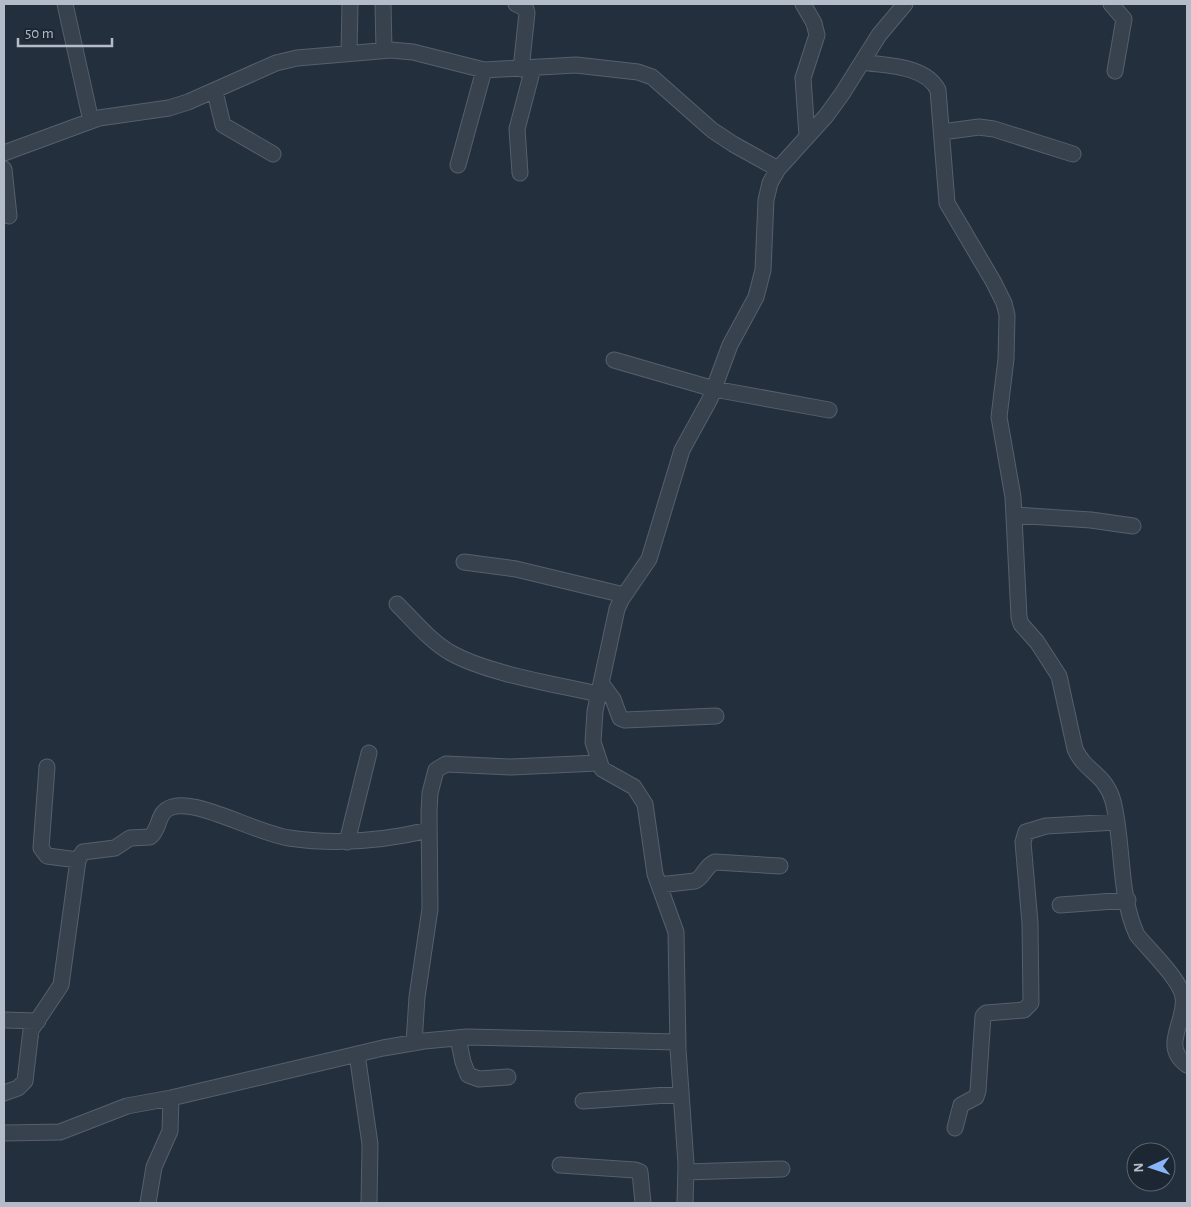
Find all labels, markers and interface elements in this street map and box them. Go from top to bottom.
scale bar [18,15,111,47]
text: 50 m [25,26,54,41]
north arrow [1126,1142,1176,1192]
text: N [1132,1162,1146,1173]

